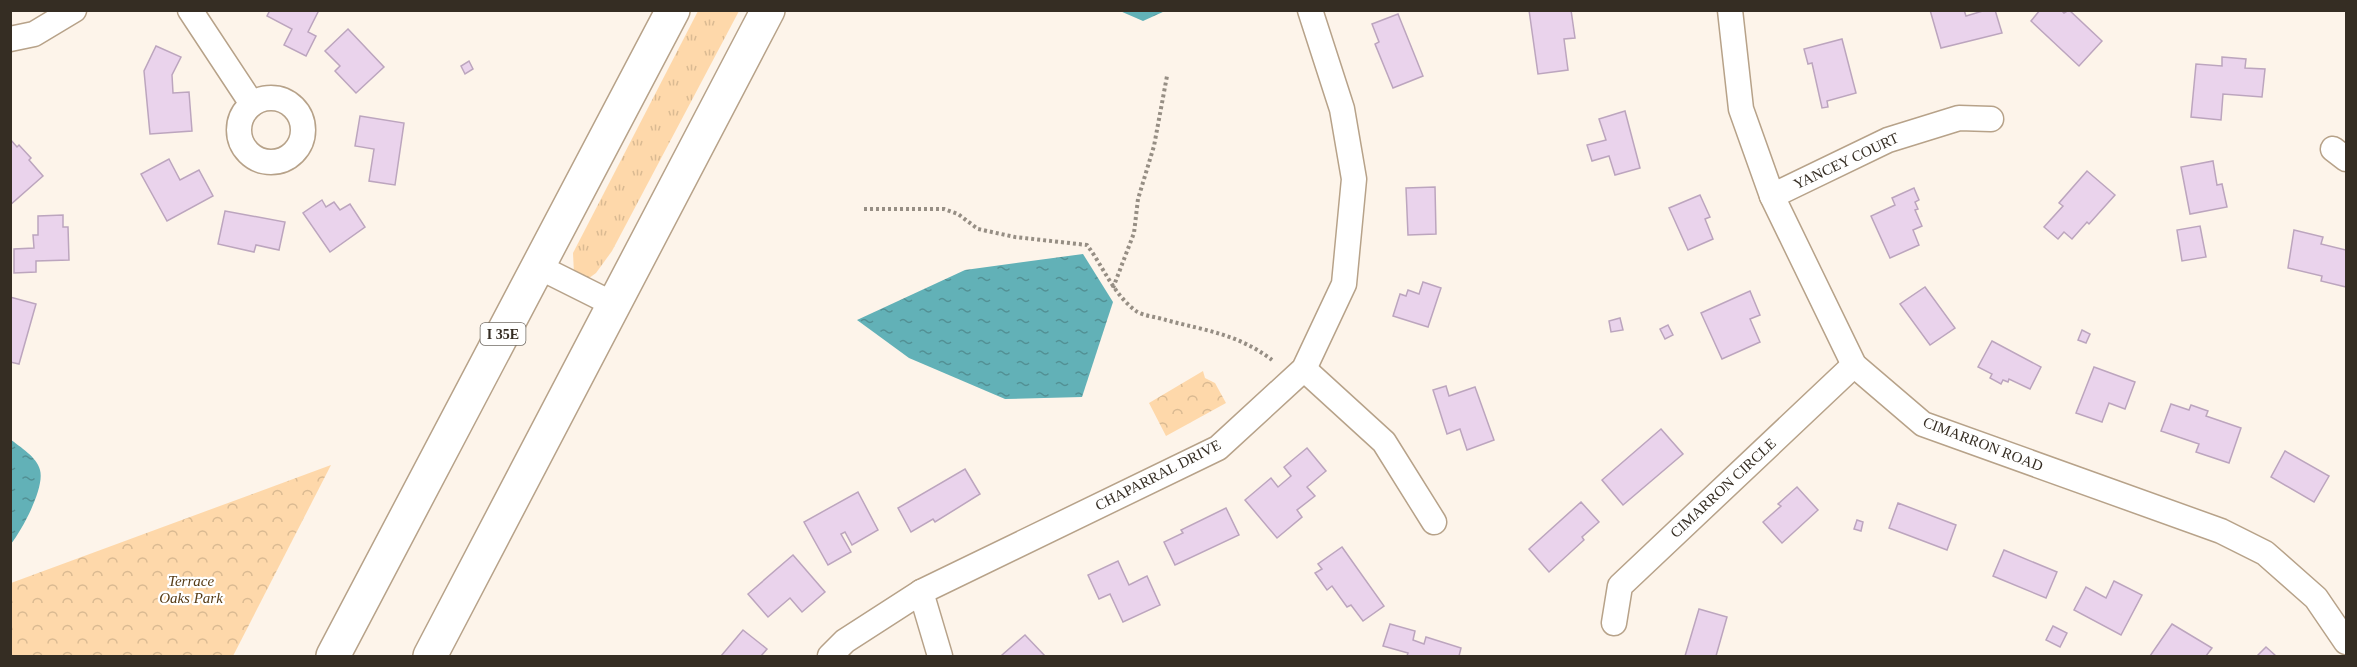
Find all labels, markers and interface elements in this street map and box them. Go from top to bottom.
street label: YANCEY COURT [1791,130,1901,192]
road number: I 35E [480,323,526,345]
street label: CIMARRON ROAD [1921,414,2045,474]
street label: CIMARRON CIRCLE [1667,435,1779,541]
street label: CHAPARRAL DRIVE [1093,436,1223,514]
park label: Terrace Oaks Park [159,573,223,606]

